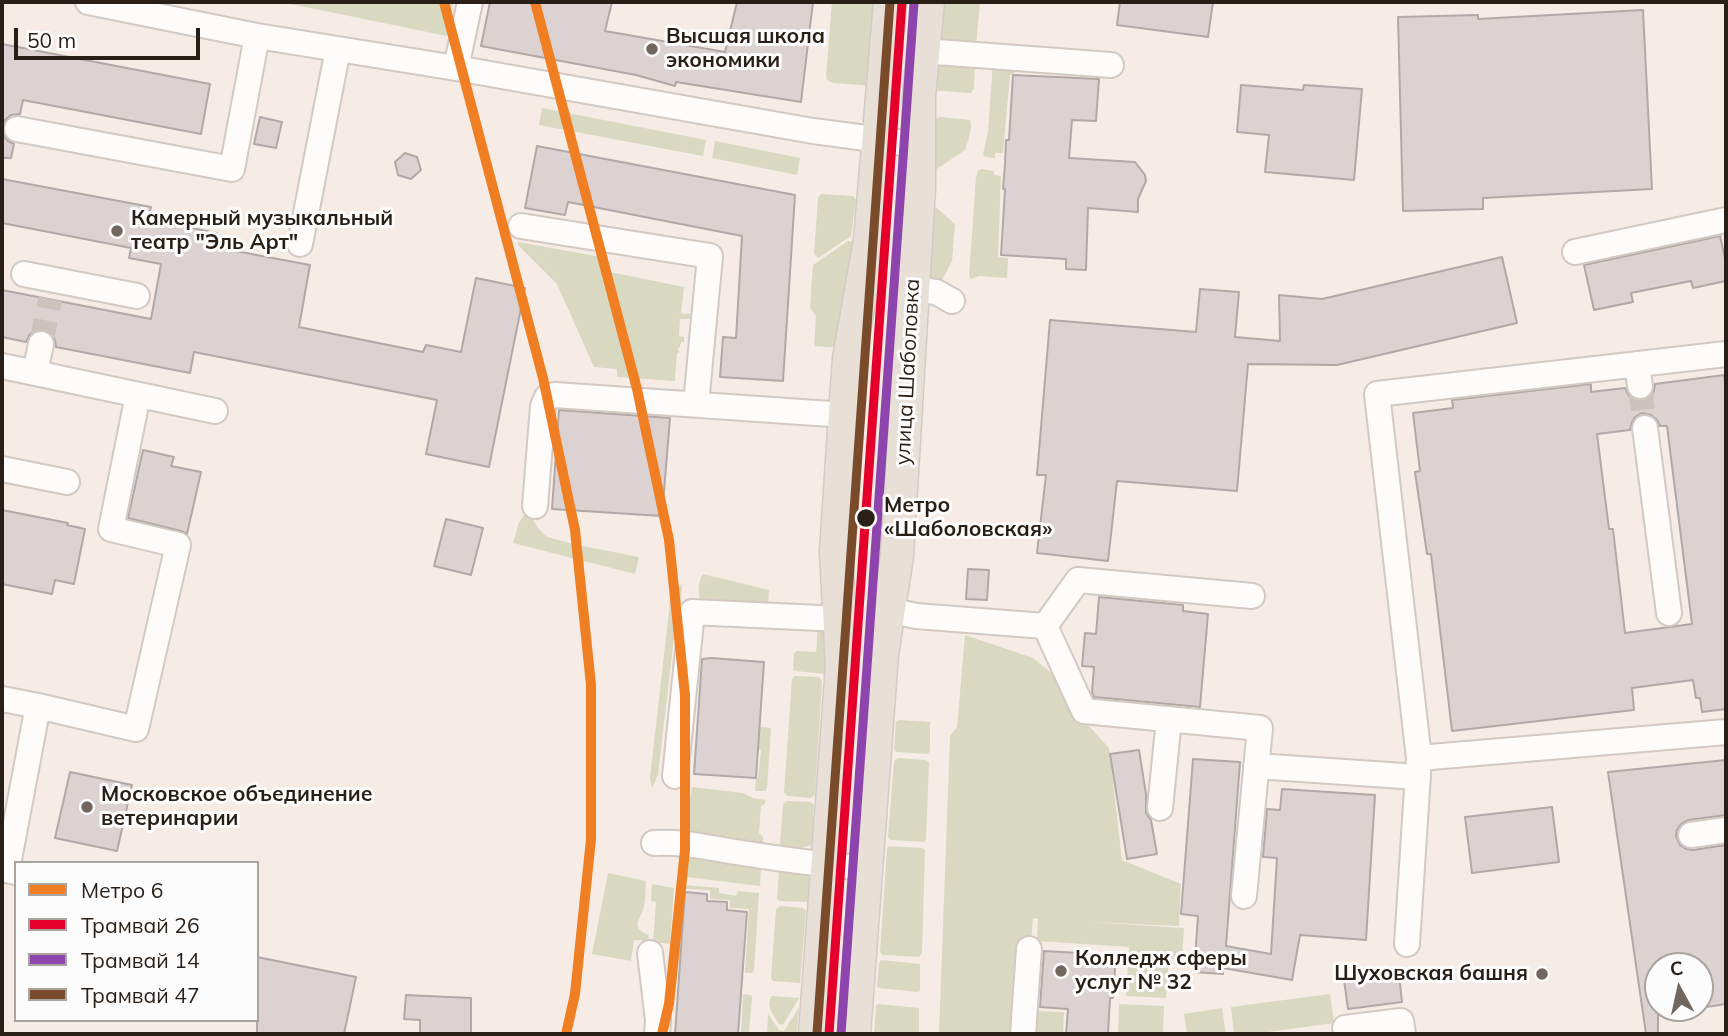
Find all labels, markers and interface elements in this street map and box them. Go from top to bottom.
scale bar [18,14,203,58]
place label: Высшая школа экономики [666,24,825,74]
text: 50 m [27,27,76,53]
marker: Высшая школа экономики [644,41,660,57]
place label: Камерный музыкальный театр "Эль Арт" [131,206,393,256]
marker: Камерный музыкальный театр "Эль Арт" [109,223,125,239]
street label: улица Шаболовка [891,278,925,466]
place label: Метро «Шаболовская» [884,493,1052,543]
marker: Метро «Шаболовская» [855,507,877,529]
place label: Московское объединение ветеринарии [101,782,372,832]
marker: Московское объединение ветеринарии [79,799,95,815]
legend [14,861,259,1022]
text: Метро 6 [81,877,163,903]
text: Трамвай 26 [81,912,200,938]
place label: Колледж сферы услуг № 32 [1075,946,1247,996]
text: Трамвай 14 [81,947,200,973]
north arrow [1644,952,1714,1022]
text: С [1668,955,1684,981]
place label: Шуховская башня [1334,961,1528,987]
marker: Колледж сферы услуг № 32 [1053,963,1069,979]
marker: Шуховская башня [1534,966,1550,982]
text: Трамвай 47 [81,982,200,1008]

